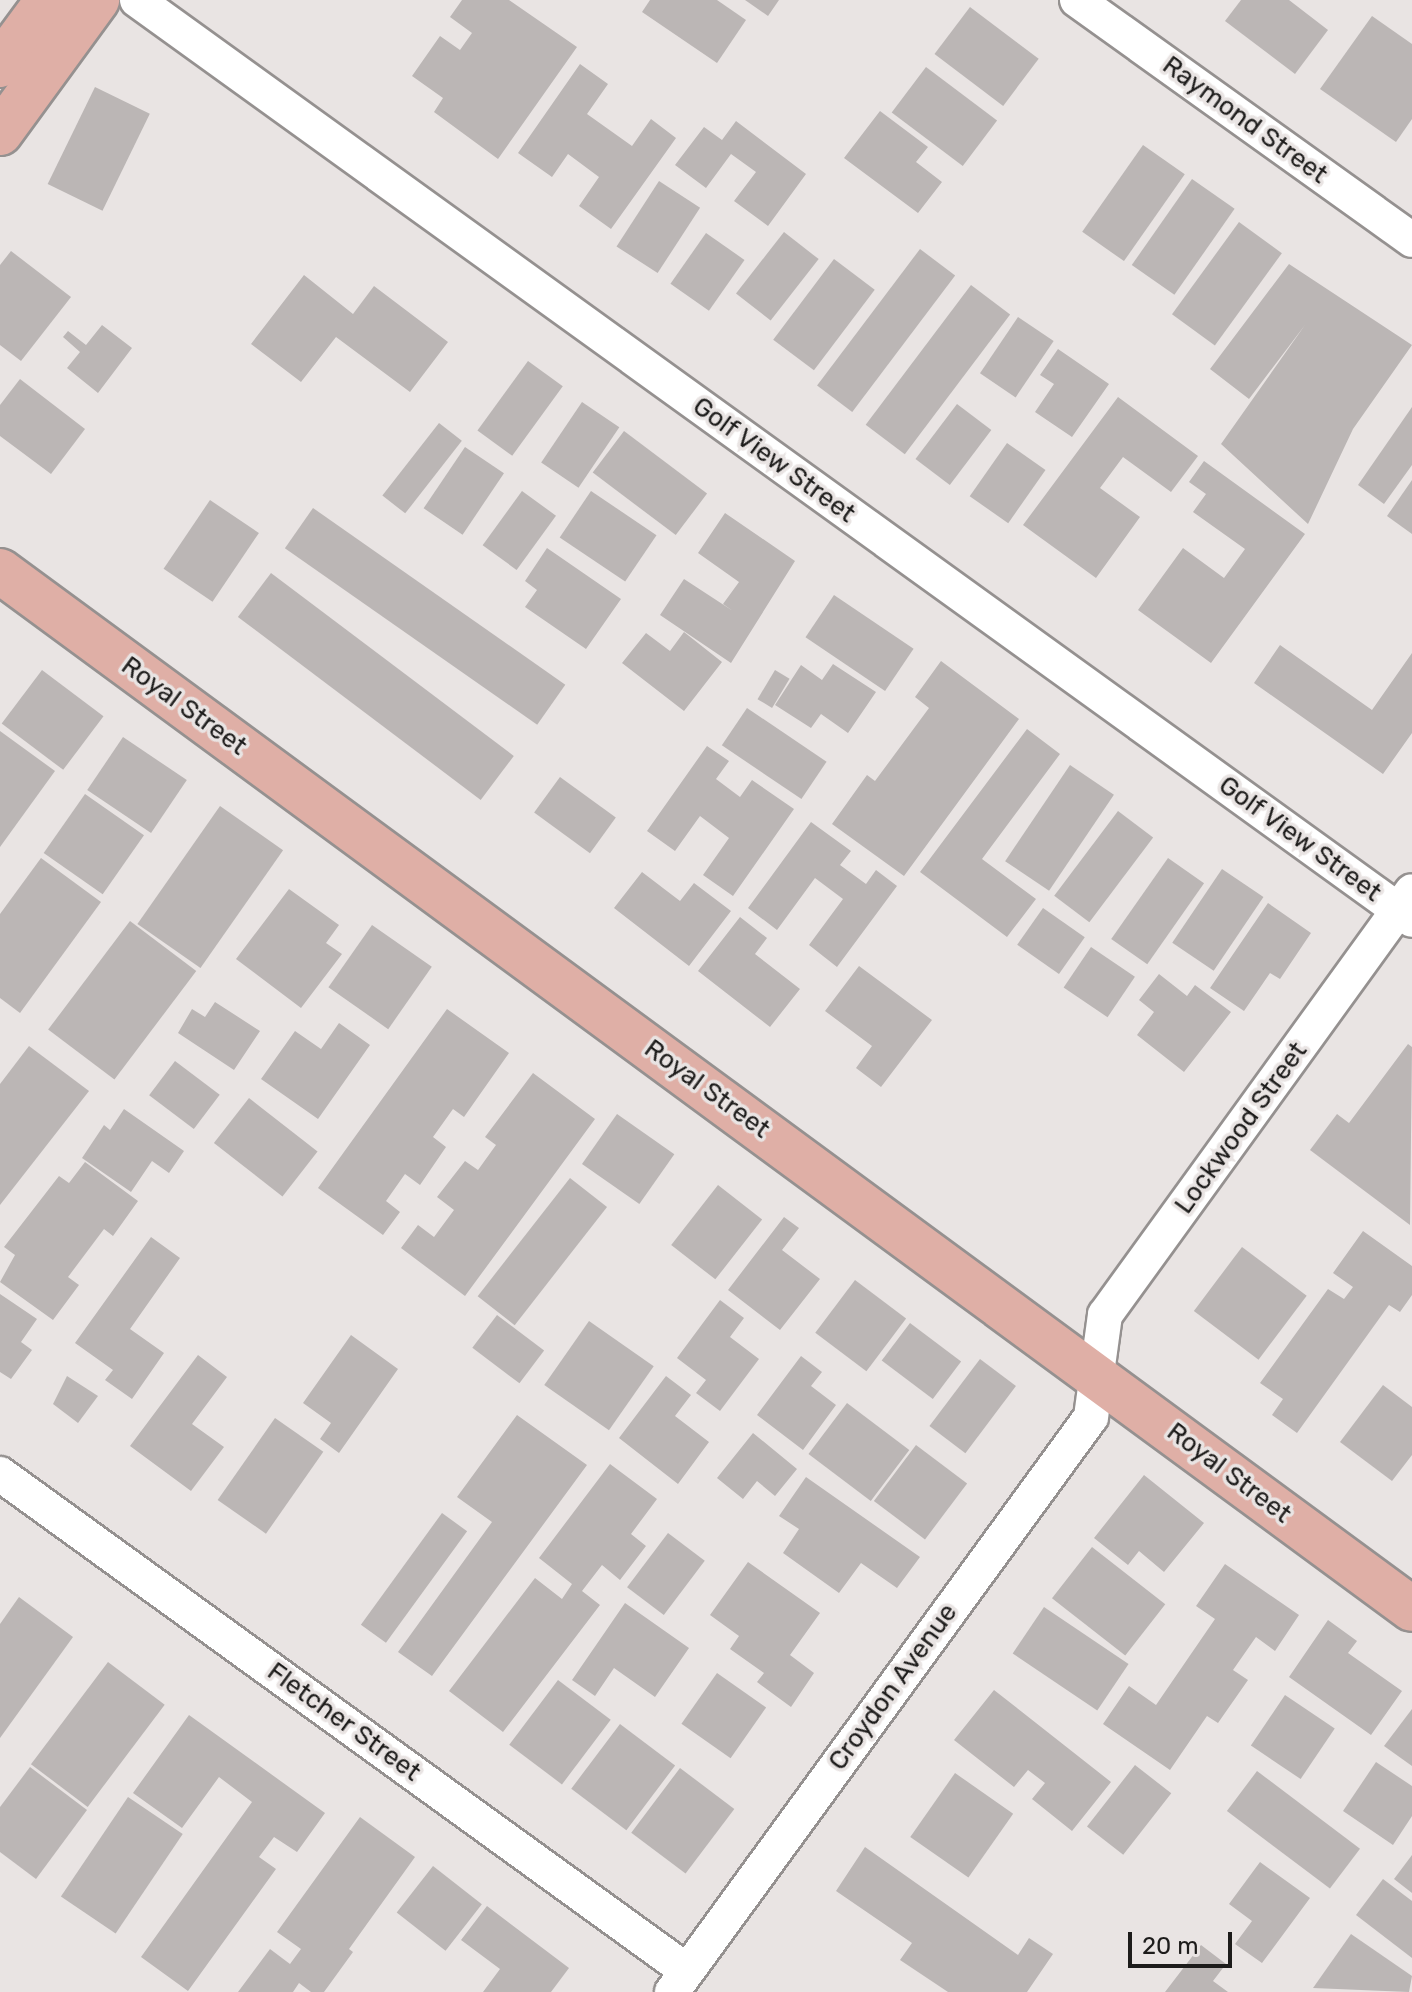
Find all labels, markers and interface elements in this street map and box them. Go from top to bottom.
street label: Raymond Street [1156,50,1334,190]
street label: Golf View Street [686,390,862,530]
street label: Royal Street [115,650,253,762]
street label: Golf View Street [1212,769,1388,909]
street label: Royal Street [638,1033,776,1145]
street label: Lockwood Street [1168,1036,1314,1220]
street label: Royal Street [1161,1416,1297,1530]
street label: Croydon Avenue [822,1597,964,1777]
street label: Fletcher Street [261,1656,427,1788]
scale bar [1132,1916,1236,1966]
text: 20 m [1142,1932,1199,1960]

